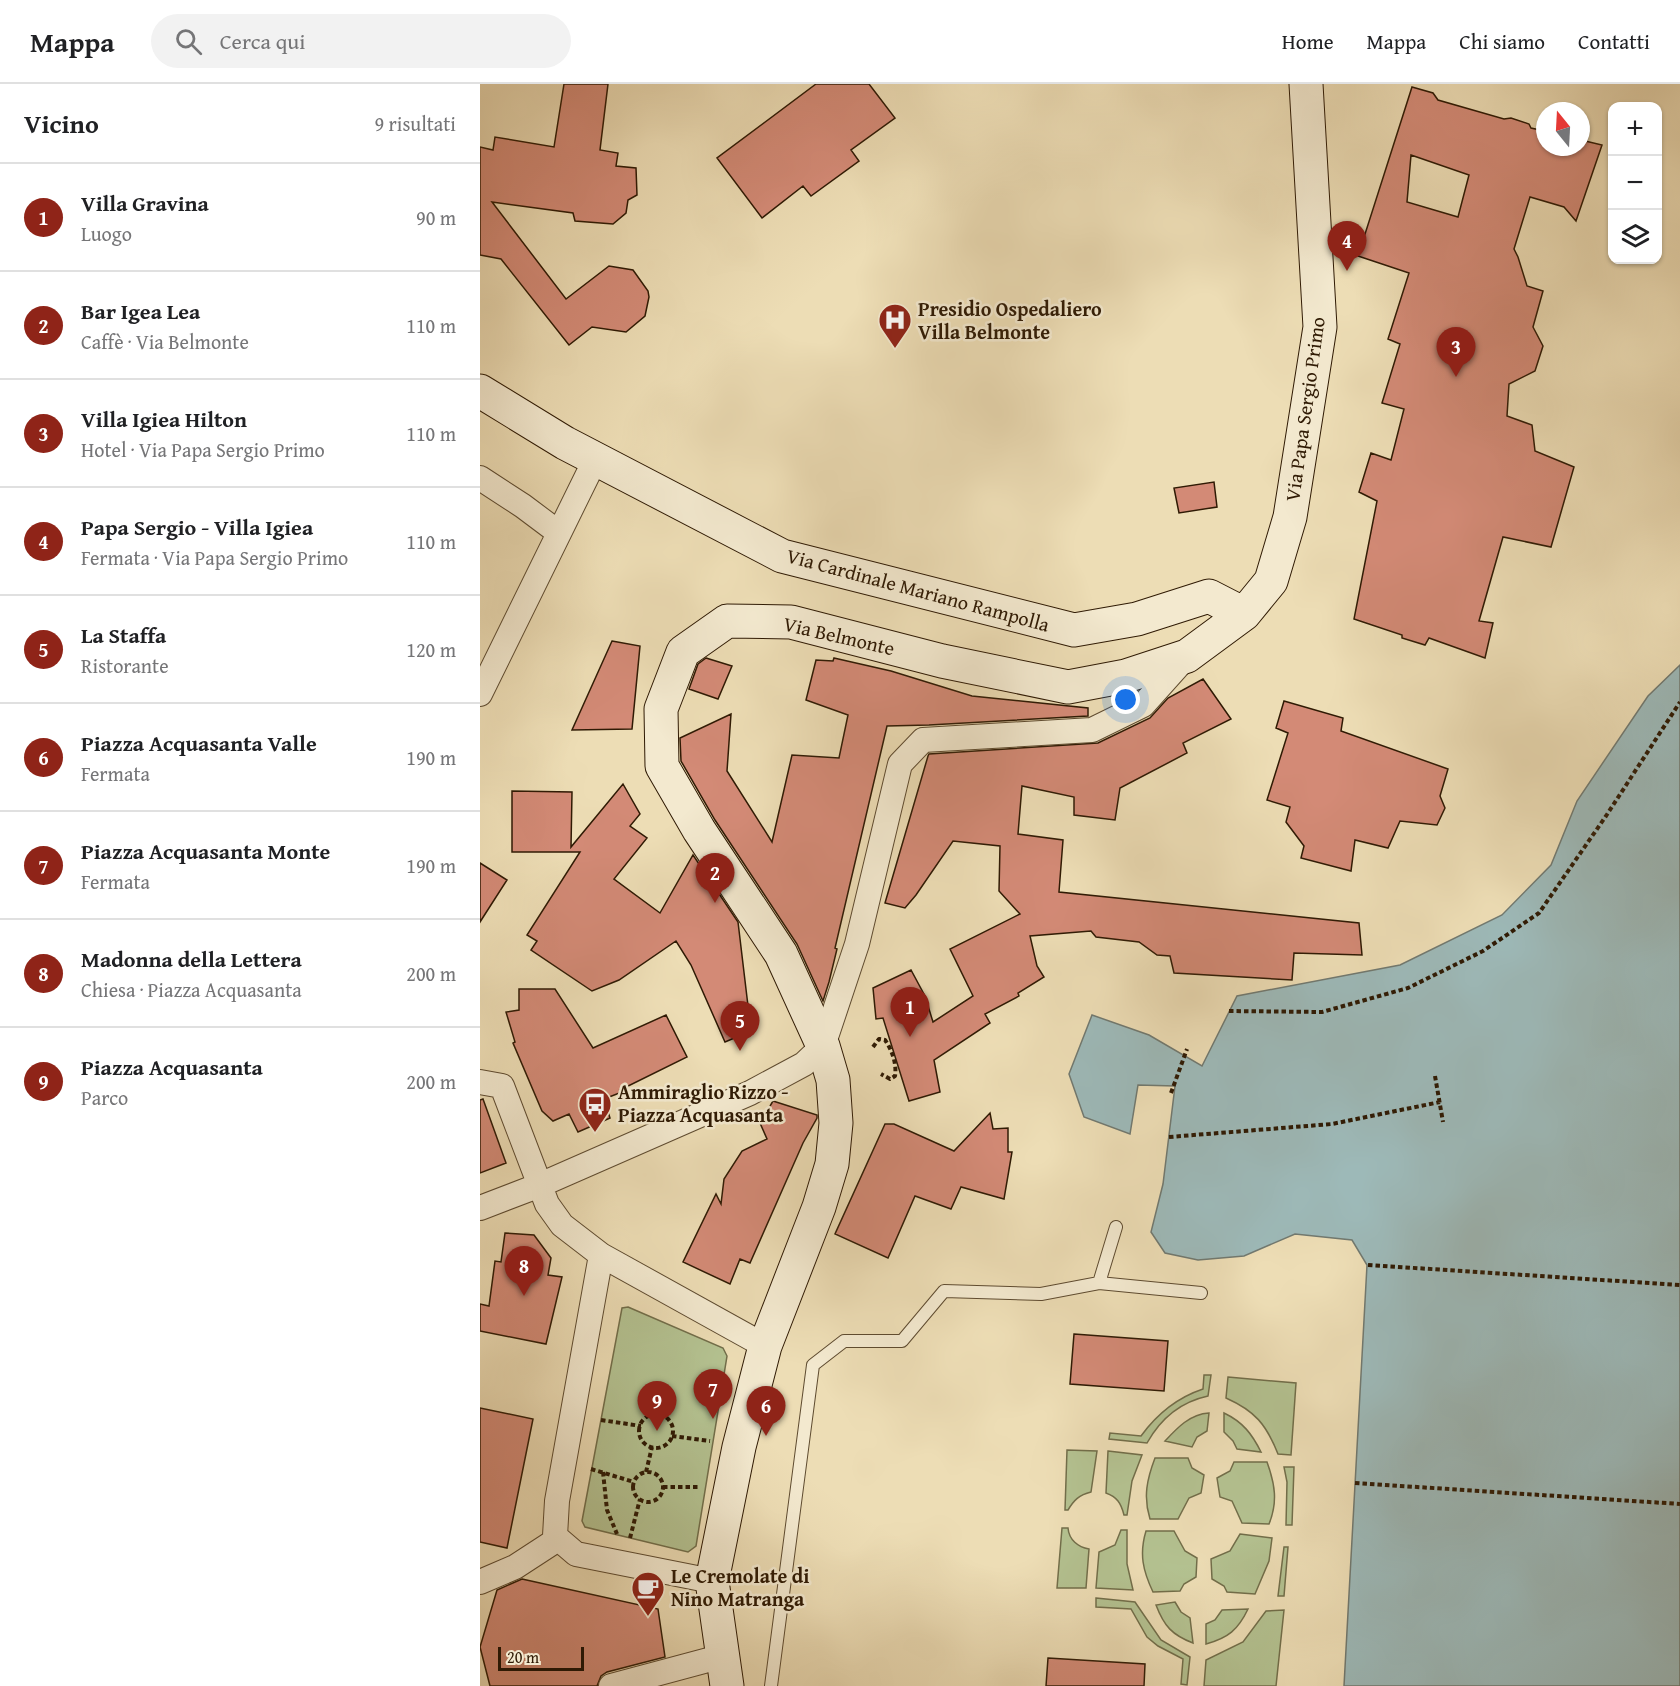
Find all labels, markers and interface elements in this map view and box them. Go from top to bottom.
search box [151,14,571,68]
text: Mappa [30,21,115,62]
icon: search [172,25,205,58]
text: Cerca qui [220,25,305,57]
text: Home [1282,26,1334,57]
text: Mappa [1367,26,1426,57]
text: Chi siamo [1459,26,1545,57]
text: Contatti [1578,26,1650,57]
north arrow [1536,102,1590,156]
map controls [1608,102,1662,264]
button: + [1608,102,1662,156]
text: Vicino [24,104,99,143]
text: 9 risultati [375,109,456,138]
button: − [1608,156,1662,210]
text: Villa Gravina [81,187,209,219]
text: 1 [38,203,49,232]
text: 90 m [416,203,456,232]
button: layers [1608,210,1662,264]
text: Luogo [81,219,132,248]
pin: 4 [1328,222,1366,271]
place label: Presidio Ospedaliero Villa Belmonte [918,294,1102,346]
text: Bar Igea Lea [81,295,200,327]
hospital icon: Presidio Ospedaliero Villa Belmonte [877,302,913,349]
text: 2 [38,311,49,340]
text: 110 m [406,311,456,340]
street label: Via Papa Sergio Primo [1277,315,1332,503]
text: Caffè · Via Belmonte [81,327,249,356]
pin: 3 [1436,328,1476,377]
text: Villa Igiea Hilton [81,403,247,435]
text: 3 [38,419,49,448]
text: 110 m [406,419,456,448]
text: Hotel · Via Papa Sergio Primo [81,435,325,464]
text: Papa Sergio - Villa Igiea [81,511,313,543]
text: 4 [38,527,49,556]
text: 110 m [406,527,456,556]
street label: Via Cardinale Mariano Rampolla [783,540,1053,639]
text: Fermata · Via Papa Sergio Primo [81,543,348,572]
street label: Via Belmonte [781,609,897,662]
text: La Staffa [81,619,166,651]
text: 5 [38,635,49,664]
text: 120 m [406,635,456,664]
text: Ristorante [81,651,169,680]
your location [1111,685,1140,714]
text: Piazza Acquasanta Valle [81,727,317,759]
text: 6 [38,743,49,772]
text: 190 m [406,743,456,772]
text: Fermata [81,759,150,788]
text: Piazza Acquasanta Monte [81,835,330,867]
text: 7 [38,851,49,880]
text: 190 m [406,851,456,880]
pin: 2 [696,854,734,903]
text: Fermata [81,867,150,896]
text: Madonna della Lettera [81,943,302,975]
text: 8 [38,959,49,988]
text: 200 m [406,959,456,988]
text: Chiesa · Piazza Acquasanta [81,975,302,1004]
pin: 1 [890,988,930,1037]
pin: 5 [720,1002,760,1051]
text: Piazza Acquasanta [81,1051,263,1083]
text: 9 [38,1067,49,1096]
text: 200 m [406,1067,456,1096]
place label: Ammiraglio Rizzo - Piazza Acquasanta [618,1077,788,1129]
text: Parco [81,1083,128,1112]
bus stop icon: Ammiraglio Rizzo - Piazza Acquasanta [577,1086,613,1133]
pin: 8 [504,1246,543,1296]
pin: 7 [694,1370,732,1419]
pin: 9 [638,1382,676,1431]
pin: 6 [746,1386,786,1436]
place label: Le Cremolate di Nino Matranga [671,1561,809,1613]
cafe icon: Le Cremolate di Nino Matranga [630,1570,666,1617]
scale bar [498,1644,584,1672]
text: 20 m [507,1645,539,1669]

